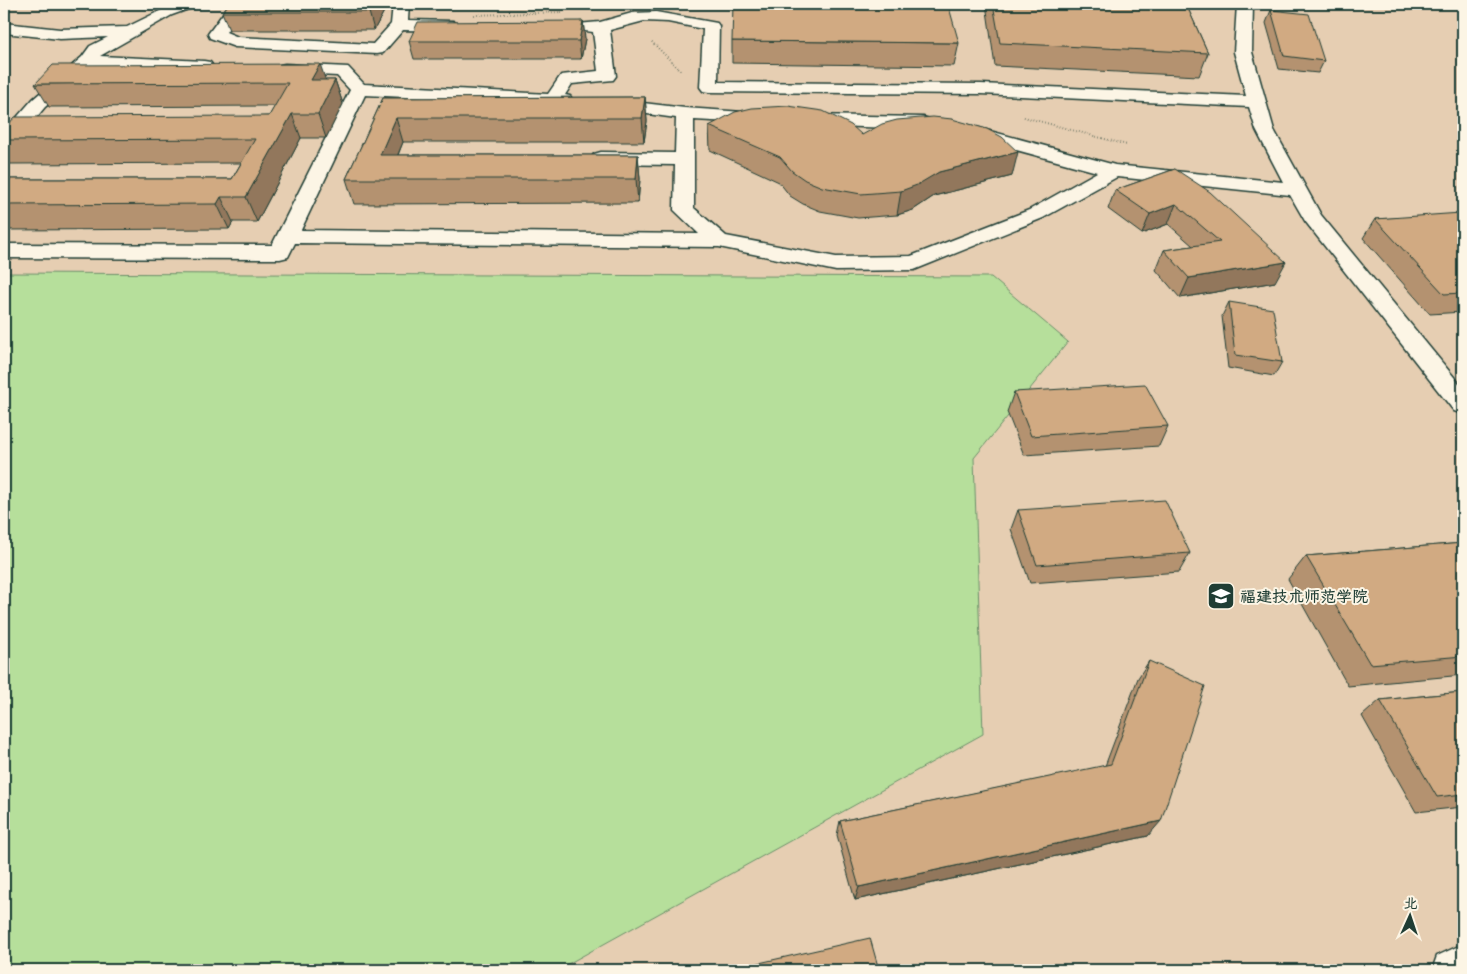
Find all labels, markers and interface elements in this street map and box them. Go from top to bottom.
school or university icon: 福建技术师范学院 [1206,581,1236,611]
place label: 福建技术师范学院 [1240,588,1368,609]
north arrow [1384,892,1434,942]
text: 北 [1403,897,1418,914]

